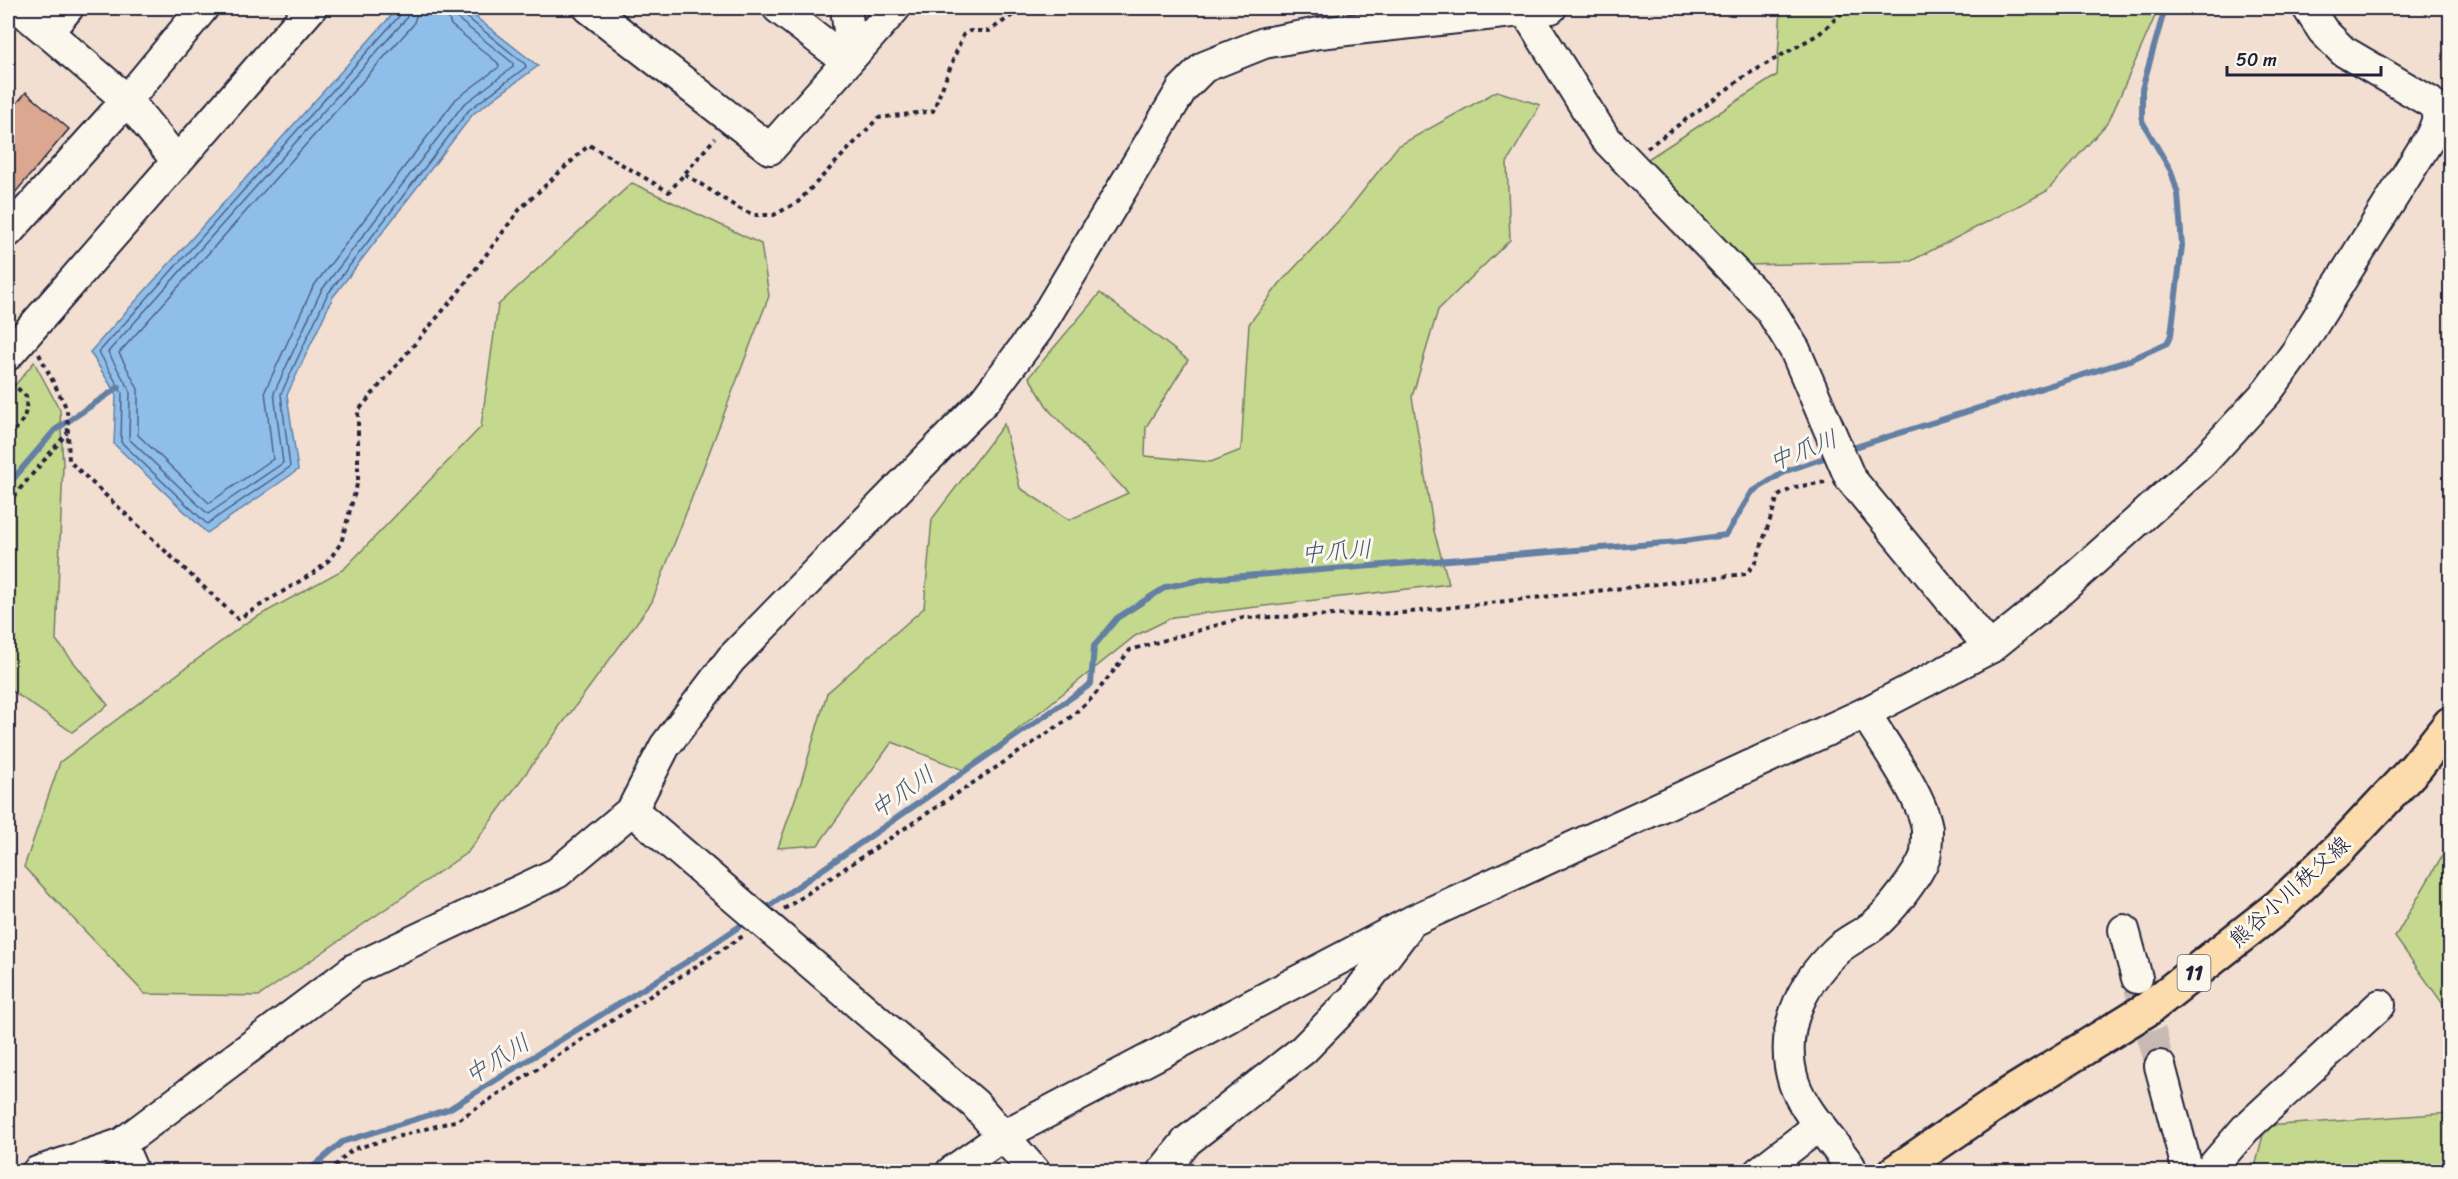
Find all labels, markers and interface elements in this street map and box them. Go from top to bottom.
scale bar [2227,39,2382,77]
text: 50 m [2236,44,2277,76]
water label: 中爪川 [1762,417,1844,483]
water label: 中爪川 [1299,528,1373,574]
water label: 中爪川 [860,754,944,830]
street label: 熊谷小川秩父線 [2219,825,2360,957]
road number: 11 [2178,955,2210,991]
water label: 中爪川 [455,1022,539,1096]

